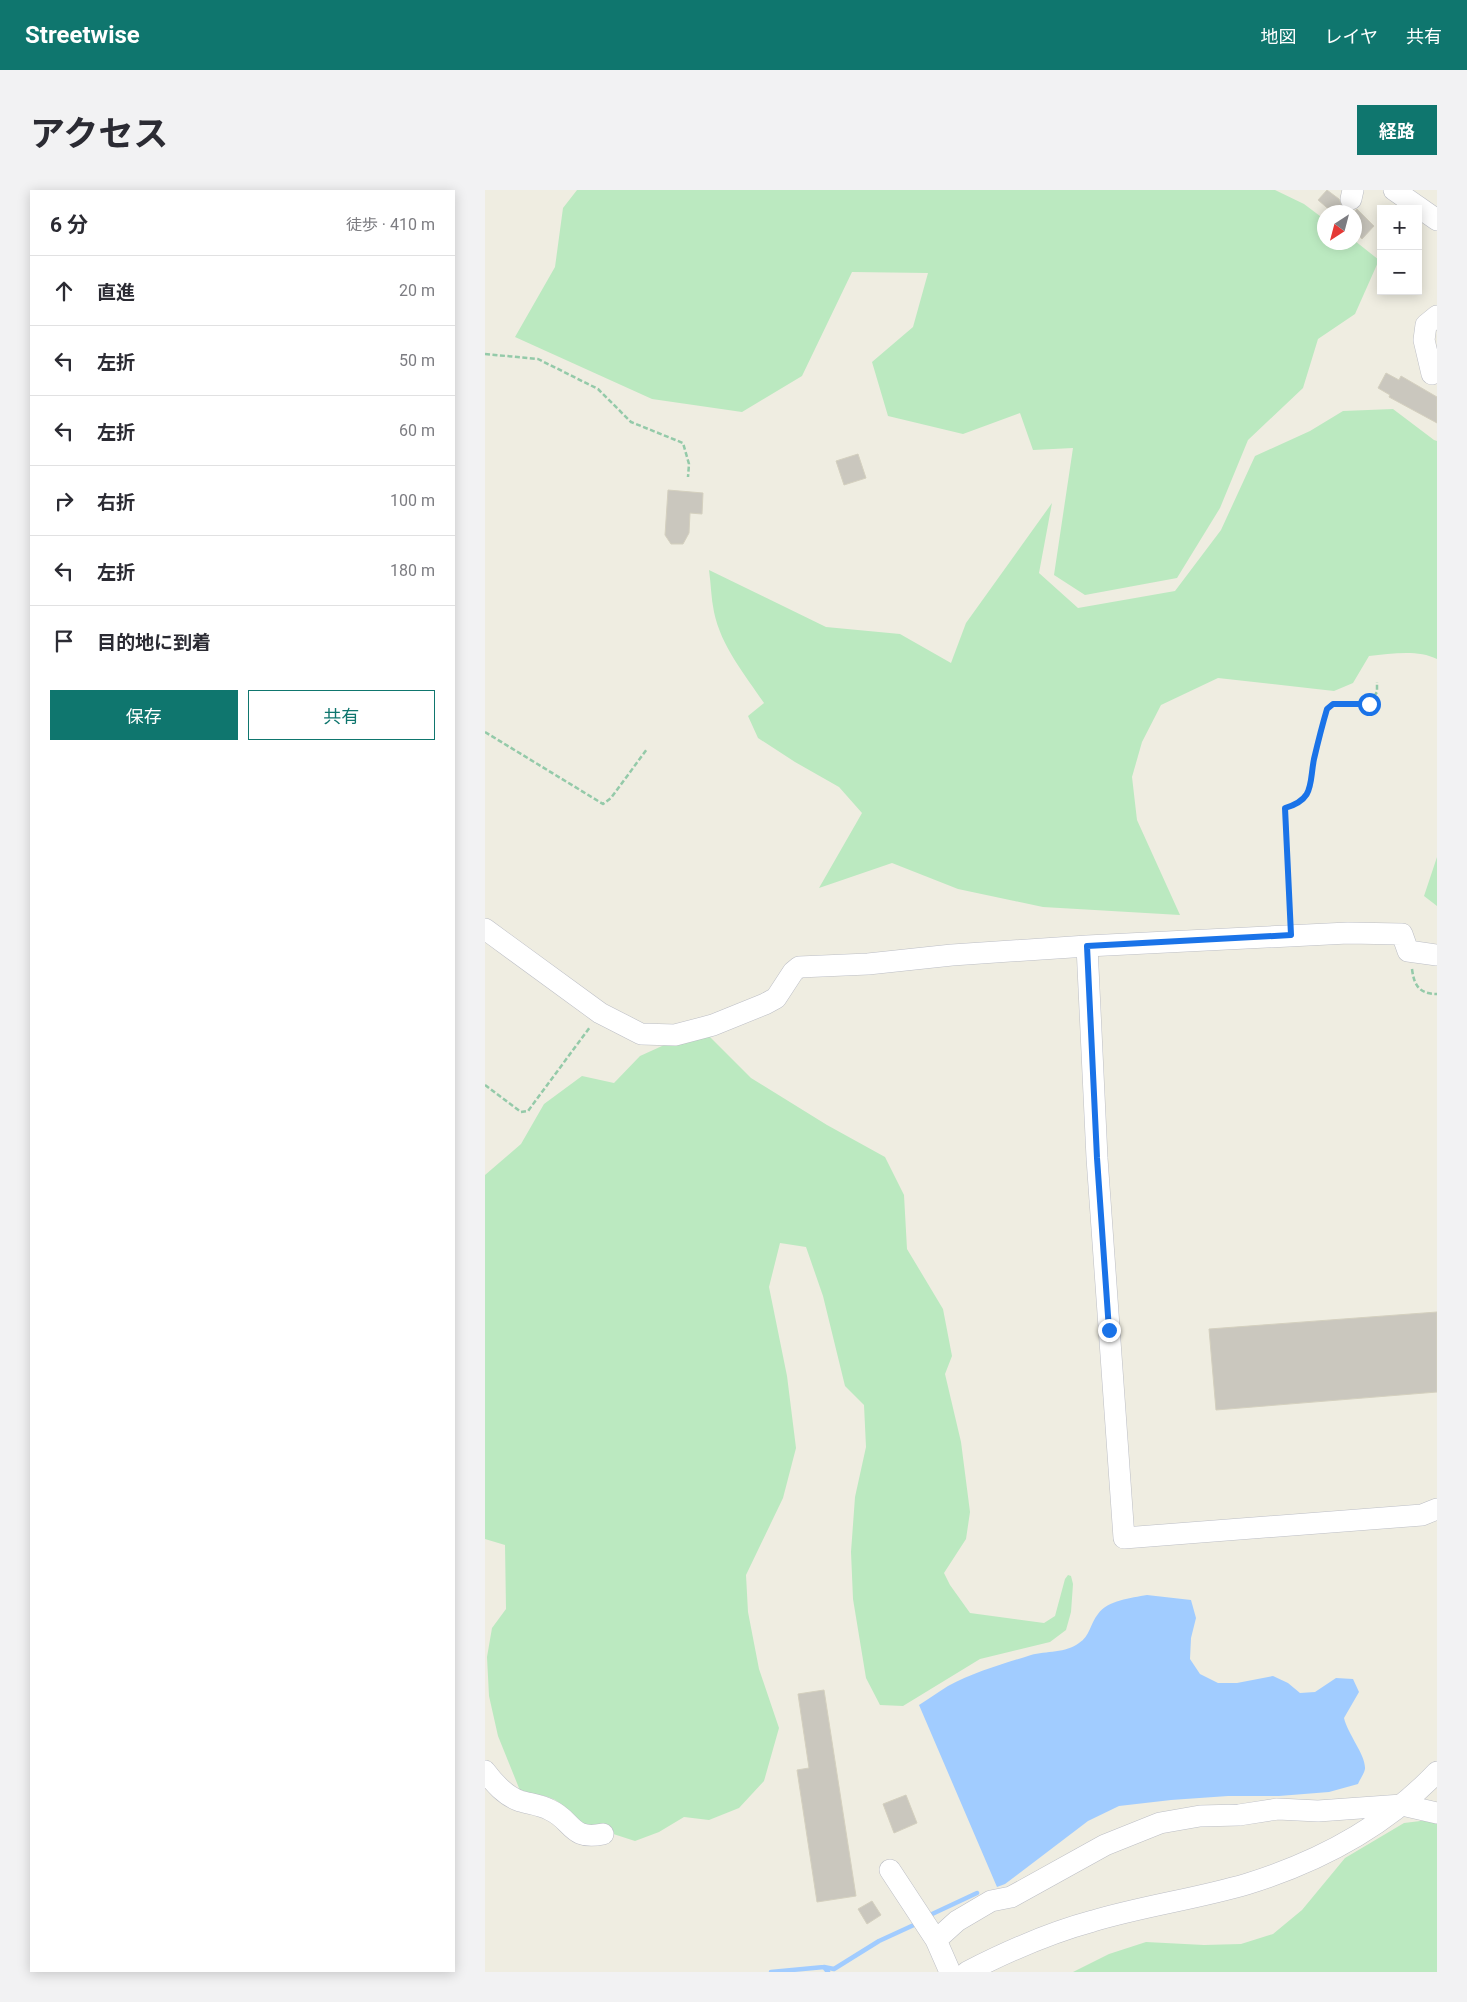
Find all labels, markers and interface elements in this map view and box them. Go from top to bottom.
text: Streetwise [25,21,140,49]
text: 地図 [1261,26,1297,47]
text: レイヤ [1325,26,1378,47]
text: 共有 [1406,26,1442,47]
button: 経路 [1357,105,1437,155]
text: アクセス [30,114,168,155]
north arrow [1317,205,1362,250]
map controls [1377,205,1422,295]
button: + [1377,205,1422,250]
text: 6 分 [50,213,88,237]
text: 徒歩 · 410 m [346,215,435,234]
button: − [1377,250,1422,295]
icon: ahead [50,277,78,305]
text: 直進 [97,281,135,304]
text: 20 m [399,281,435,300]
icon: left [50,347,78,375]
text: 左折 [97,351,135,374]
text: 50 m [399,351,435,370]
icon: left [50,417,78,445]
text: 左折 [97,421,135,444]
text: 60 m [399,421,435,440]
icon: right [50,487,78,515]
text: 右折 [97,491,135,514]
text: 100 m [390,491,435,510]
icon: left [50,557,78,585]
text: 左折 [97,561,135,584]
text: 180 m [390,561,435,580]
icon: arrive [50,627,78,655]
text: 目的地に到着 [97,631,211,654]
button: 保存 [50,690,238,740]
button: 共有 [248,690,435,740]
route start [1358,693,1381,716]
route end [1098,1319,1121,1342]

